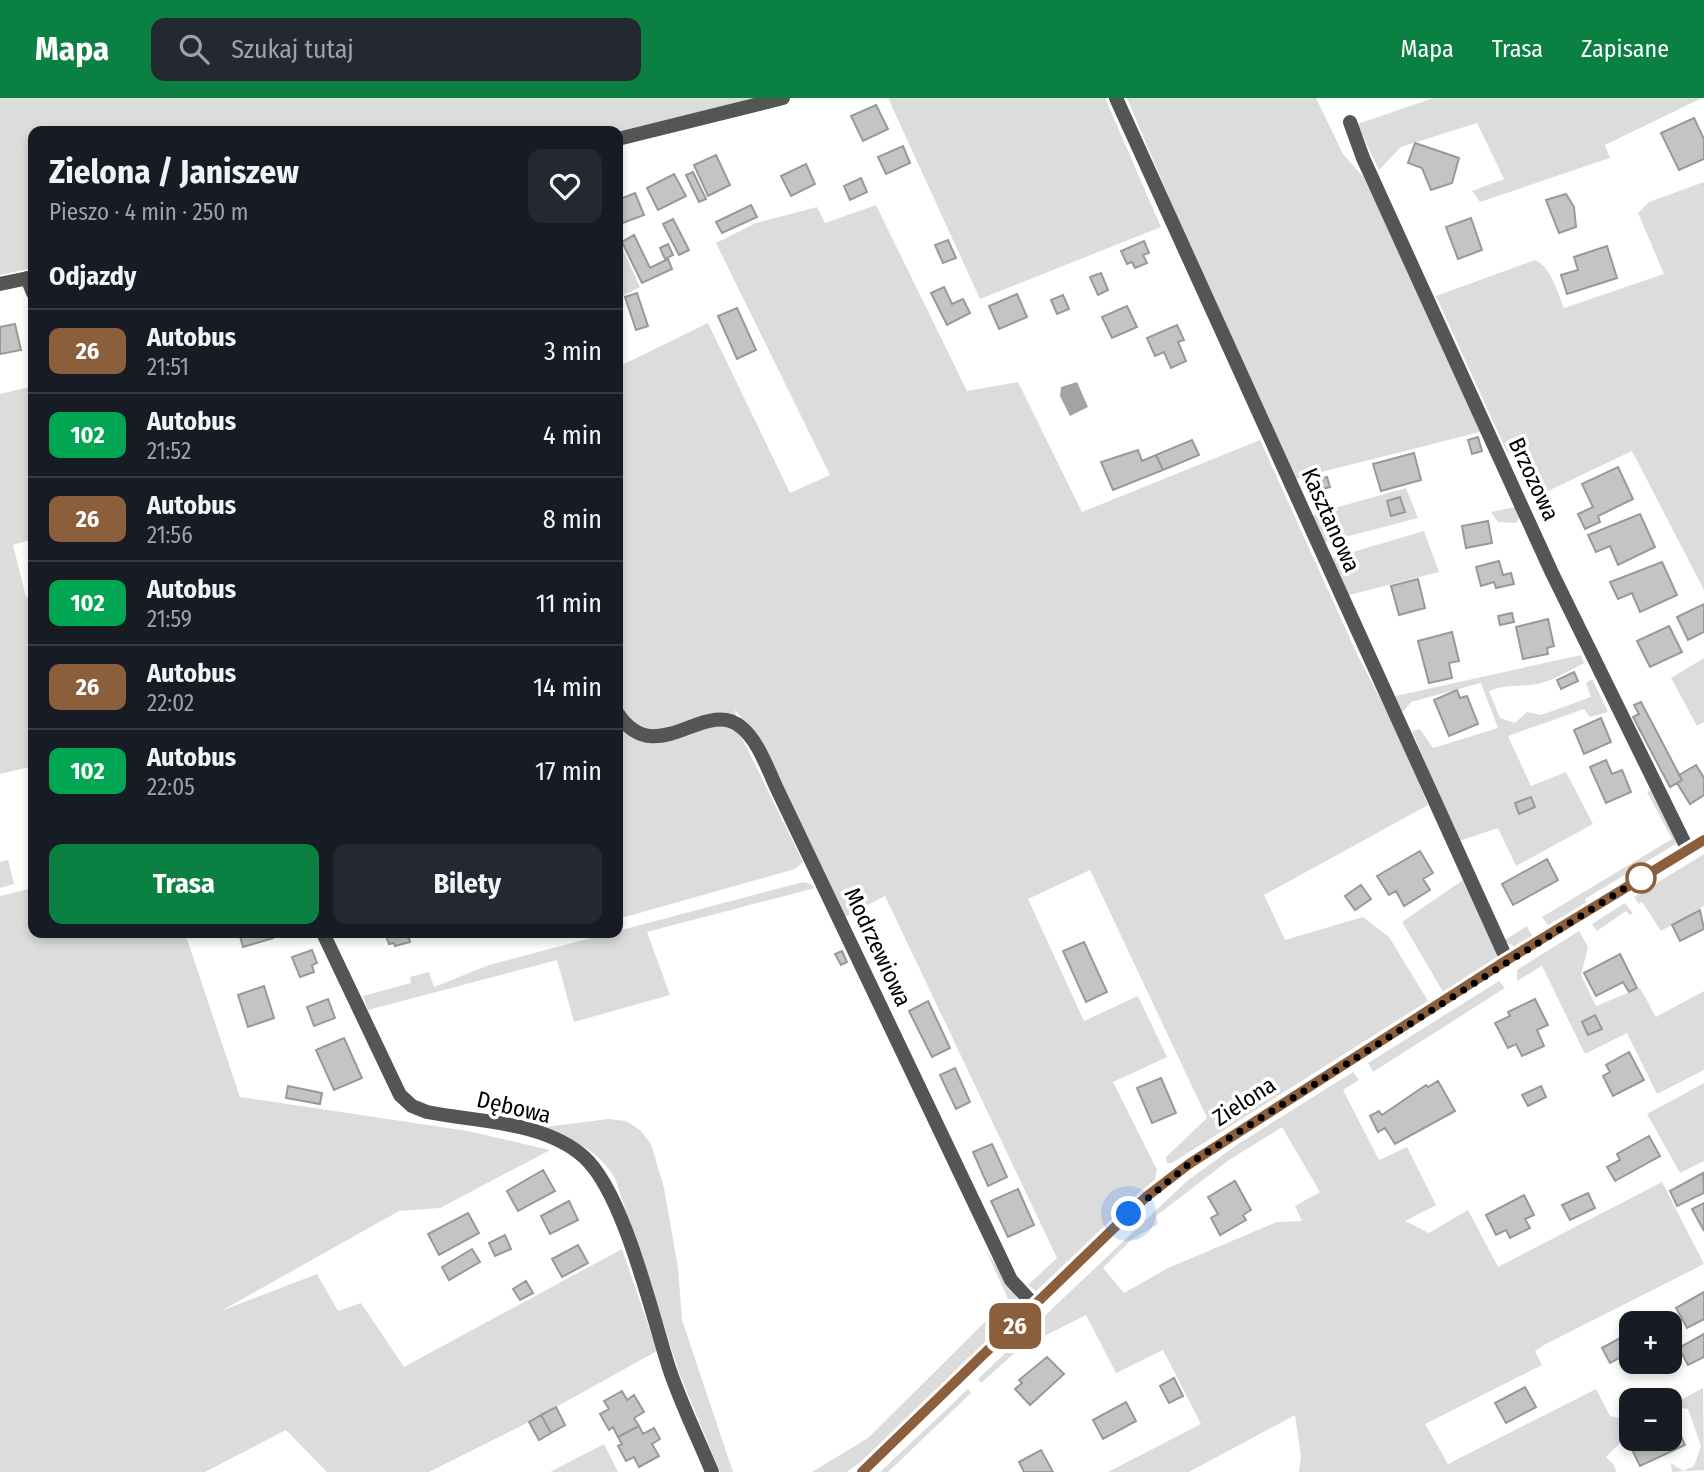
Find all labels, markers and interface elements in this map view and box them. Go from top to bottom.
search box [151,18,641,81]
text: Mapa [35,29,109,69]
icon: search [175,30,213,68]
text: Szukaj tutaj [231,34,354,65]
text: Mapa [1401,35,1454,63]
text: Trasa [1492,35,1543,63]
text: Zapisane [1581,35,1669,63]
button: heart [528,149,602,223]
text: Zielona / Janiszew [49,152,299,192]
text: Pieszo · 4 min · 250 m [49,198,248,226]
text: Odjazdy [49,261,136,292]
text: Autobus [147,322,236,353]
text: 3 min [544,336,602,367]
text: 26 [76,337,99,365]
text: 21:51 [147,353,189,381]
text: Autobus [147,406,236,437]
text: 4 min [543,420,602,451]
text: 102 [70,421,105,449]
street label: Brzozowa [1503,433,1565,525]
text: 21:52 [147,437,191,465]
street label: Kasztanowa [1296,464,1366,576]
text: Autobus [147,490,236,521]
text: 8 min [543,504,602,535]
text: 26 [76,505,99,533]
text: 21:56 [147,521,193,549]
text: Autobus [147,574,236,605]
text: 11 min [536,588,602,619]
text: 102 [70,589,105,617]
text: 21:59 [147,605,192,633]
text: Autobus [147,658,236,689]
text: 14 min [533,672,602,703]
text: 26 [76,673,99,701]
text: 22:02 [147,689,194,717]
text: Autobus [147,742,236,773]
text: 17 min [535,756,602,787]
text: 102 [70,757,105,785]
text: 22:05 [147,773,195,801]
button: Trasa [49,844,319,924]
button: Bilety [333,844,602,924]
unlabelled marker [1626,863,1656,893]
street label: Modrzewiowa [838,883,918,1011]
street label: Zielona [1207,1070,1281,1132]
street label: Dębowa [474,1085,554,1129]
your location [1111,1196,1146,1231]
line badge: 26 [984,1303,1046,1349]
map controls [1619,1311,1682,1451]
button: + [1619,1311,1682,1374]
text: 26 [1003,1312,1027,1340]
button: − [1619,1388,1682,1451]

